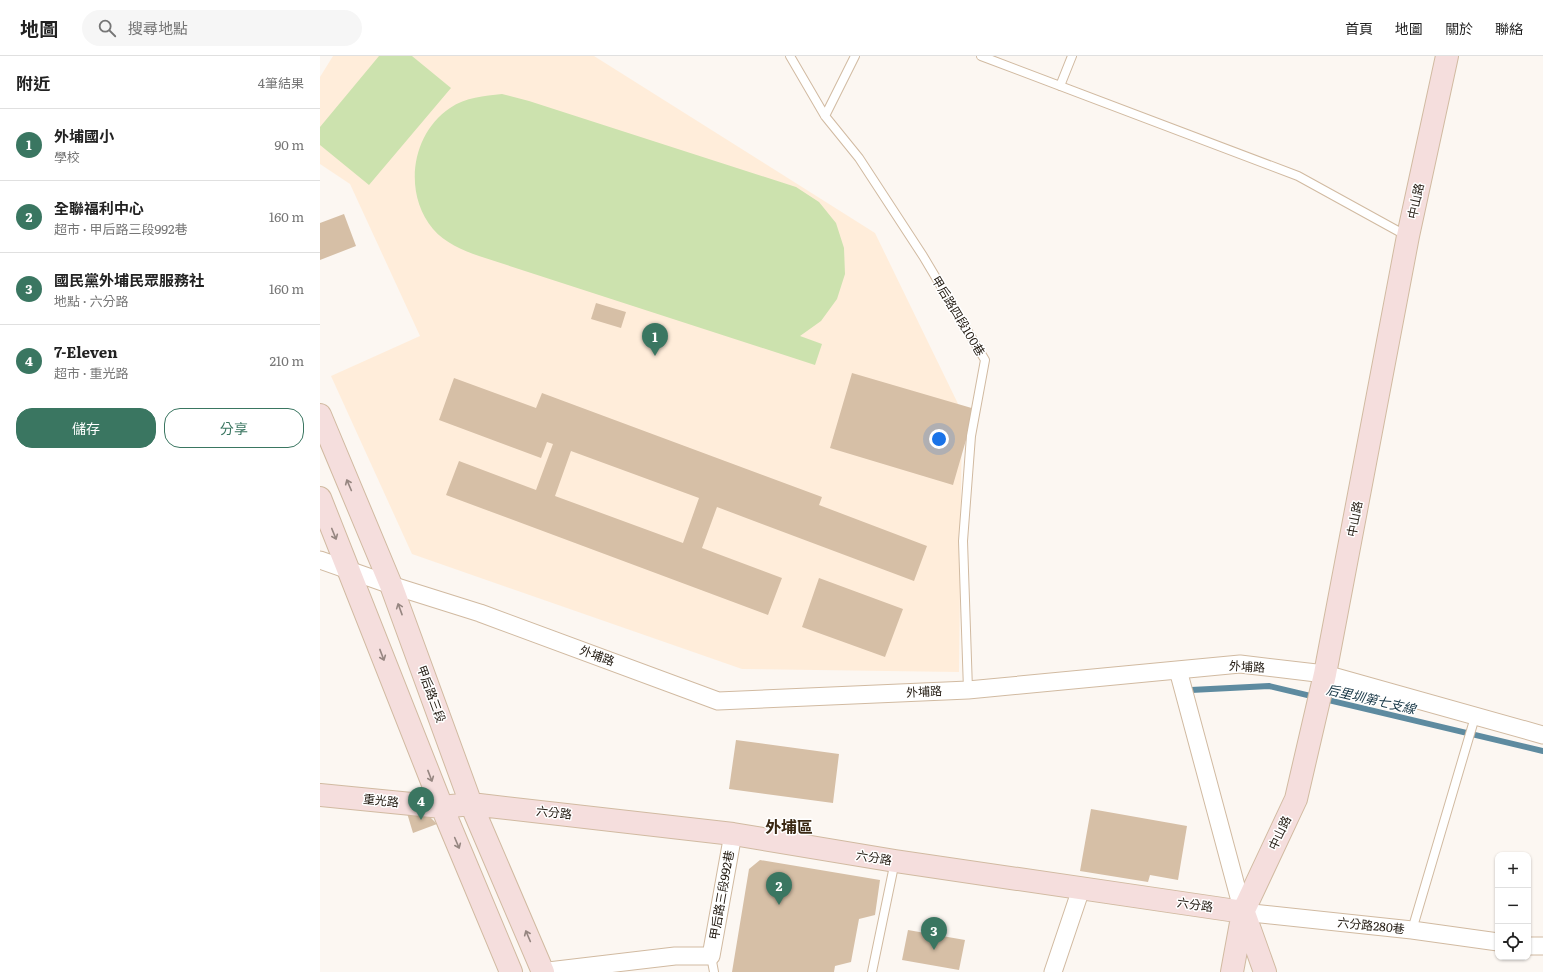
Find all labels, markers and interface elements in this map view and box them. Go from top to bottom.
search box [82,10,362,46]
text: 地圖 [20,14,58,42]
text: 搜尋地點 [128,16,188,39]
icon: search [96,17,118,39]
text: 首頁 [1345,18,1373,38]
text: 地圖 [1395,18,1423,38]
text: 關於 [1445,18,1473,38]
text: 聯絡 [1495,18,1523,38]
text: 附近 [16,70,50,95]
text: 4筆結果 [258,73,304,92]
text: 外埔國小 [54,124,114,147]
text: 1 [26,135,32,154]
text: 90 m [274,135,304,154]
text: 學校 [54,147,80,166]
street label: 中山路 [1402,181,1428,220]
text: 全聯福利中心 [54,196,144,219]
text: 2 [26,207,32,226]
text: 160 m [269,207,304,226]
text: 超市 · 甲后路三段992巷 [54,219,188,238]
text: 國民黨外埔民眾服務社 [54,268,204,291]
street label: 甲后路四段100巷 [928,272,990,359]
text: 3 [25,279,33,298]
text: 160 m [269,279,304,298]
text: 地點 · 六分路 [54,291,129,310]
pin: 1 [642,323,668,356]
text: 7-Eleven [54,340,118,363]
text: 4 [25,351,33,370]
text: 210 m [269,351,304,370]
text: 超市 · 重光路 [54,363,129,382]
button: 儲存 [16,408,156,448]
button: 分享 [164,408,304,448]
your location [929,429,949,449]
one-way arrow [345,479,352,491]
street label: 中山路 [1342,499,1366,538]
one-way arrow [331,528,339,540]
one-way arrow [395,604,403,616]
street label: 外埔路 [577,640,617,670]
one-way arrow [379,648,387,660]
street label: 外埔路 [1229,656,1266,676]
street label: 甲后路三段 [413,662,451,725]
water label: 后里圳第七支線 [1325,679,1420,718]
street label: 外埔路 [905,681,942,701]
one-way arrow [426,769,434,781]
pin: 4 [408,787,434,820]
street label: 重光路 [362,789,400,811]
street label: 六分路 [535,801,573,823]
street label: 中山路 [1263,812,1295,853]
district label: 外埔區 [765,814,813,838]
one-way arrow [454,837,461,849]
street label: 六分路 [855,845,893,869]
street label: 甲后路三段992巷 [704,849,738,941]
map controls [1495,852,1531,960]
button: + [1495,852,1531,888]
pin: 2 [766,872,792,905]
button: − [1495,888,1531,924]
street label: 六分路 [1176,893,1214,915]
street label: 六分路280巷 [1337,913,1406,937]
pin: 3 [921,917,947,950]
button: locate [1495,924,1531,960]
one-way arrow [524,931,531,943]

